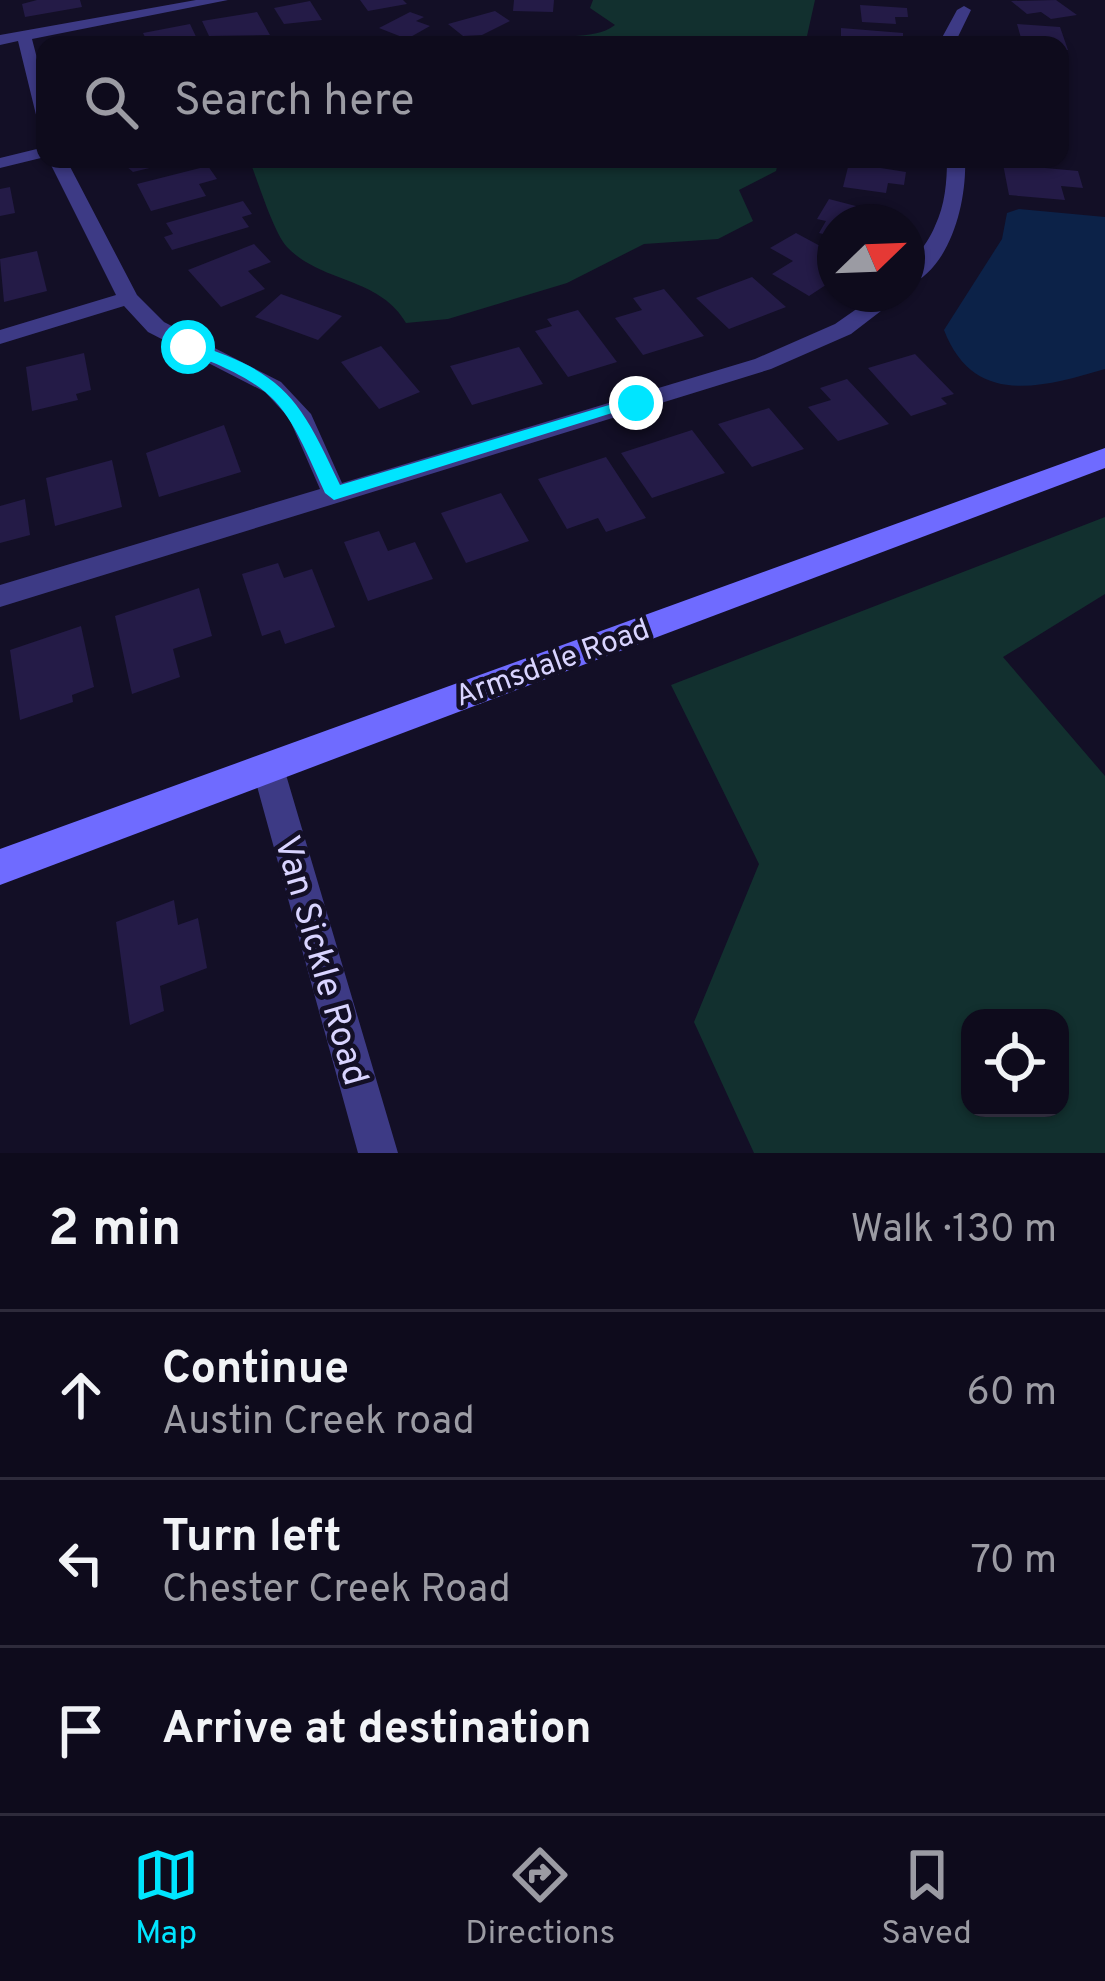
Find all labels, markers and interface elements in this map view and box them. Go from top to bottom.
search box [36,36,1069,168]
icon: search [78,69,144,135]
text: Search here [174,74,414,131]
north arrow [817,204,925,312]
route start [161,320,215,374]
route end [609,376,663,430]
street label: Armsdale Road [451,612,655,717]
street label: Van Sickle Road [262,831,377,1091]
map controls [961,1009,1069,1117]
button: locate [961,1009,1069,1117]
text: 2 min [48,1199,181,1264]
text: Walk · 130 m [851,1207,1057,1256]
text: Continue [162,1342,349,1399]
icon: ahead [48,1362,114,1428]
text: 60 m [966,1370,1057,1419]
text: Austin Creek road [162,1399,475,1448]
text: Turn left [162,1510,341,1567]
icon: left [48,1530,114,1596]
text: 70 m [971,1538,1057,1587]
text: Chester Creek Road [162,1567,511,1616]
icon: arrive [48,1698,114,1764]
text: Arrive at destination [162,1702,592,1759]
tab: Map [133,1842,199,1956]
tab: Directions [465,1842,615,1956]
tab: Saved [881,1842,972,1956]

